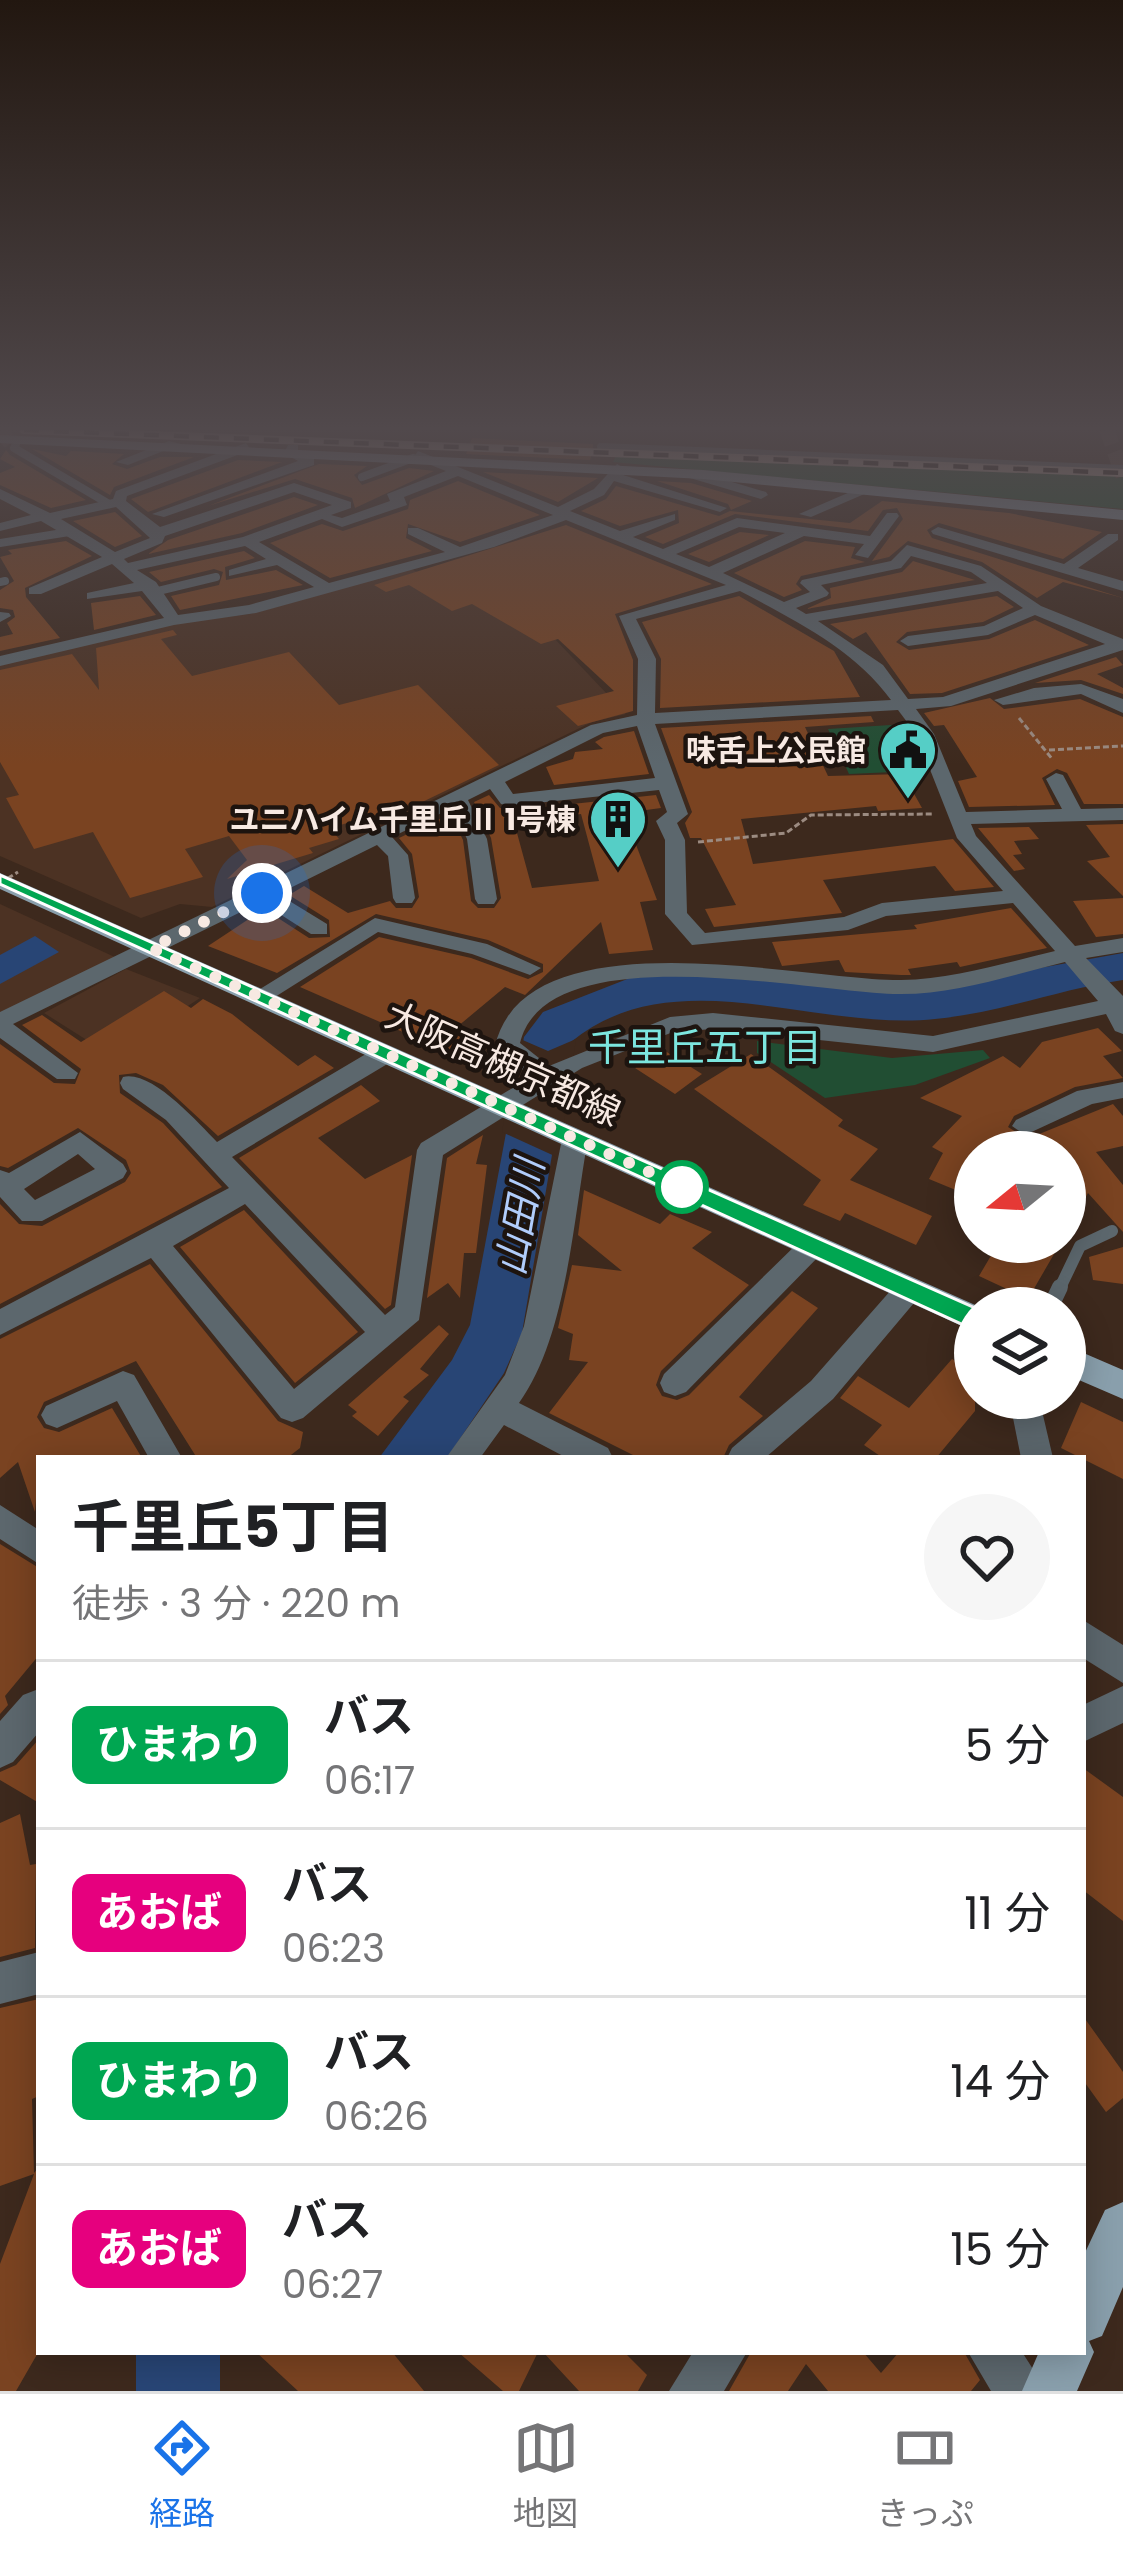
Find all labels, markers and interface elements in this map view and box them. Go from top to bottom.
public building icon: 味舌上公民館 [877,719,939,801]
place label: 味舌上公民館 [686,729,866,772]
building icon: ユニハイム千里丘Ⅱ 1号棟 [587,788,649,870]
place label: ユニハイム千里丘Ⅱ 1号棟 [230,798,576,841]
your location [232,863,292,923]
street label: 大阪高槻京都線 [378,989,628,1139]
district label: 千里丘五丁目 [588,1020,822,1075]
north arrow [954,1131,1086,1263]
map controls [954,1131,1086,1419]
water label: 山田川 [483,1151,558,1279]
unlabelled marker [657,1162,707,1212]
button: layers [954,1287,1086,1419]
text: 千里丘5丁目 [72,1487,394,1567]
button: heart [924,1494,1050,1620]
text: 徒歩 · 3 分 · 220 m [72,1576,401,1631]
text: バス [324,1685,414,1748]
text: 5 分 [965,1714,1050,1777]
text: ひまわり [96,1715,264,1774]
text: 06:17 [324,1753,415,1808]
text: バス [282,1853,372,1916]
text: 11 分 [964,1882,1050,1945]
text: あおば [96,1883,222,1942]
text: 06:23 [282,1921,385,1976]
text: バス [324,2021,414,2084]
text: 14 分 [950,2050,1050,2113]
text: ひまわり [96,2051,264,2110]
text: 06:26 [324,2089,429,2144]
text: バス [282,2189,372,2252]
text: 15 分 [950,2218,1050,2281]
text: あおば [96,2219,222,2278]
text: 06:27 [282,2257,383,2312]
tab: 経路 [149,2415,215,2539]
tab: 地図 [513,2415,579,2539]
tab: きっぷ [876,2415,974,2539]

